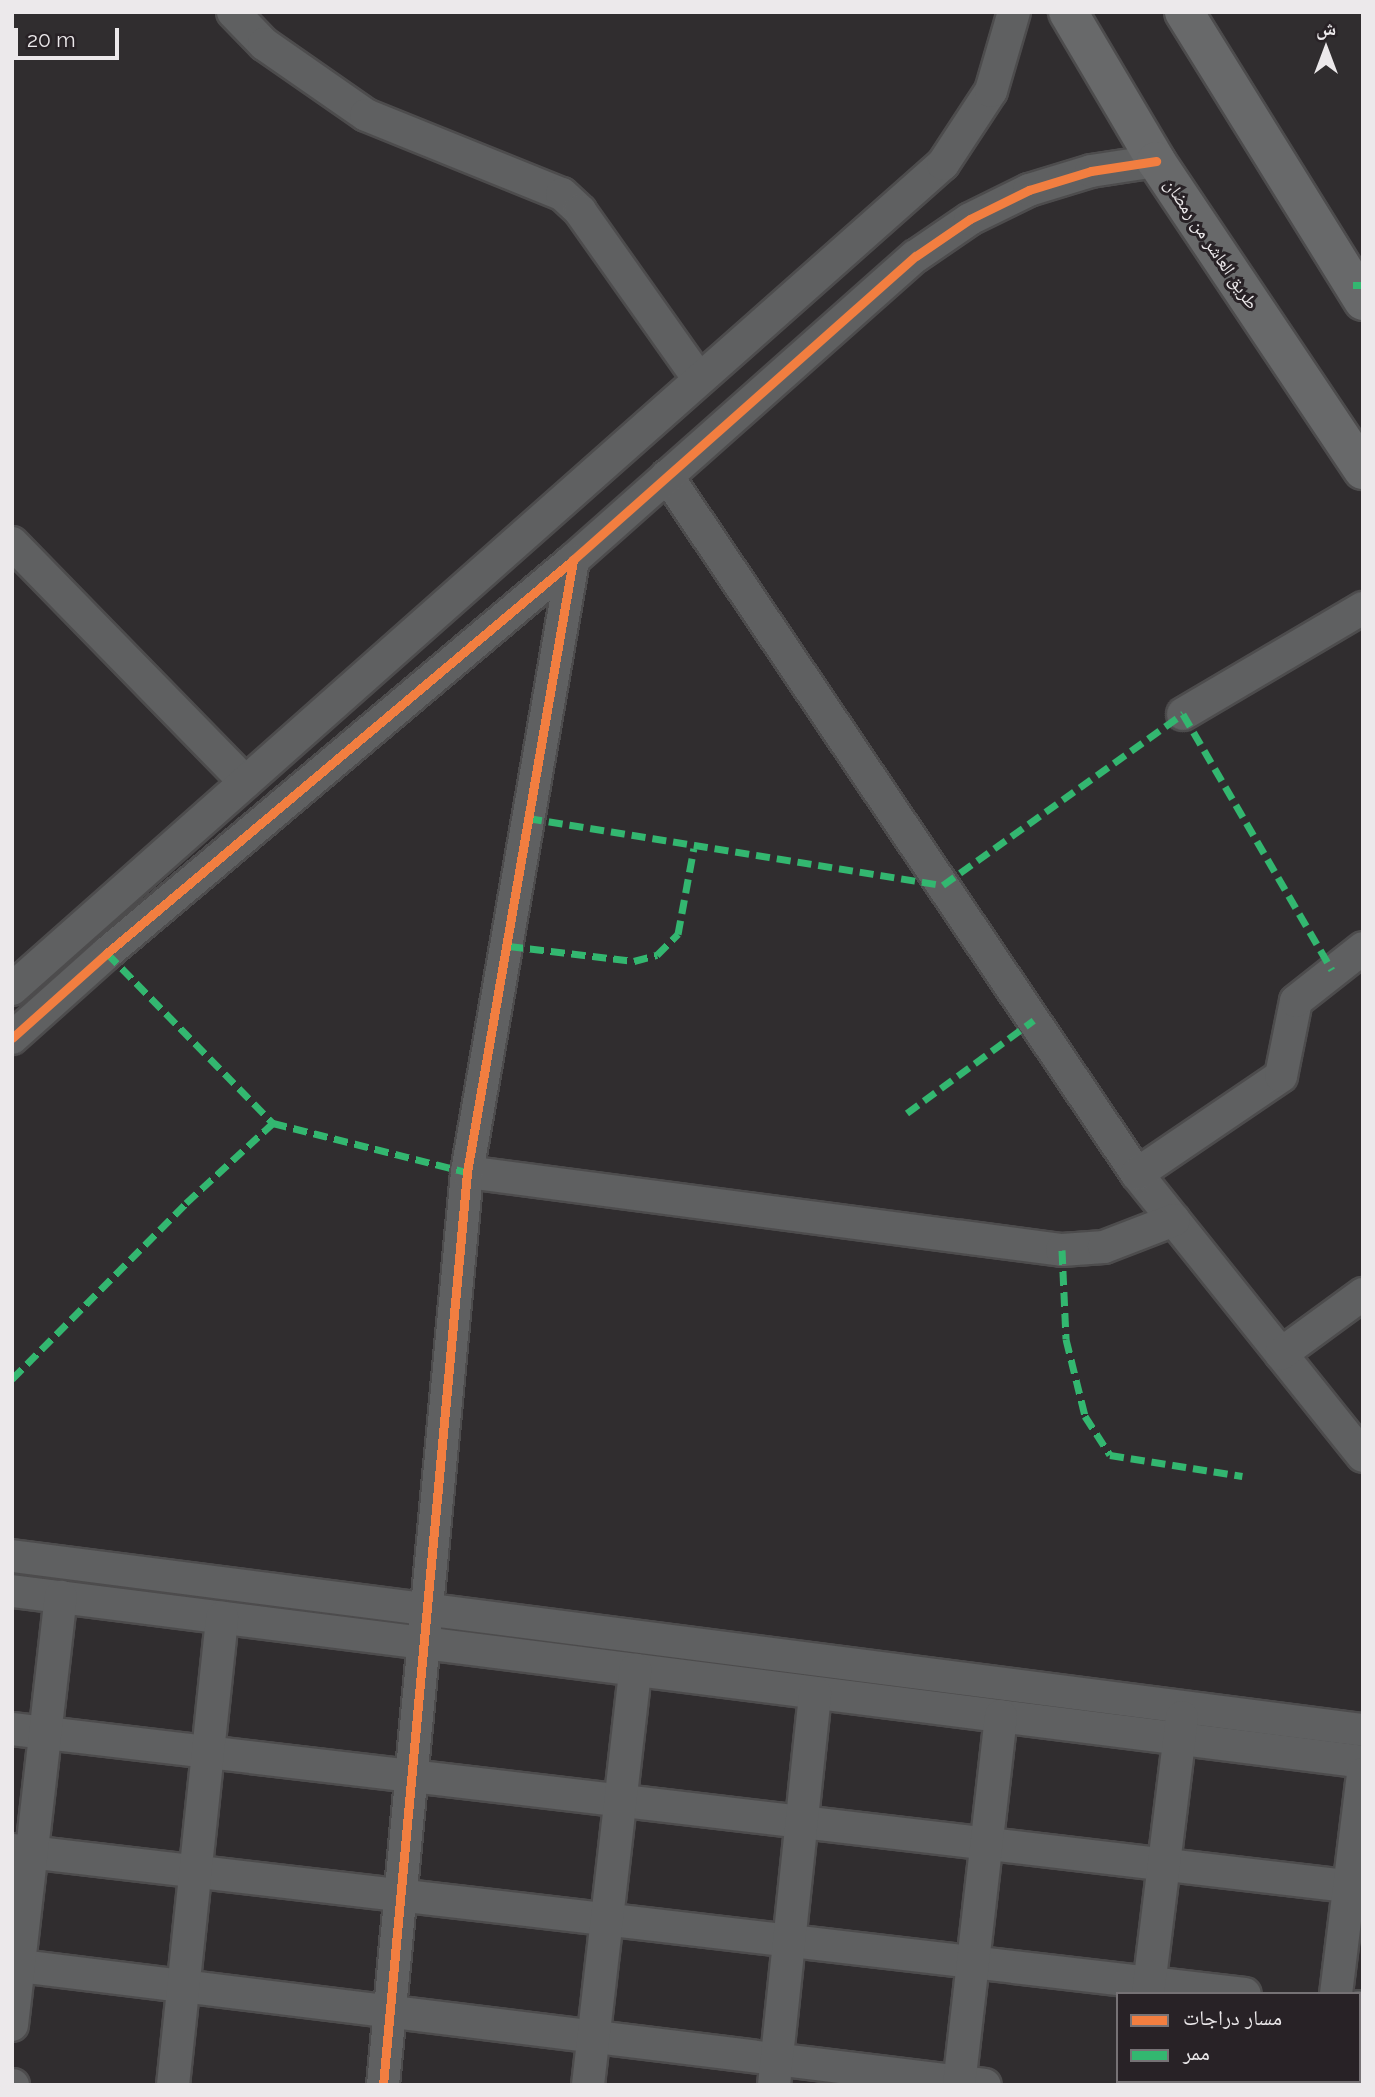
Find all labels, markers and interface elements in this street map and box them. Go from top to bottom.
scale bar [18,14,122,58]
north arrow [1291,14,1361,84]
text: ش [1316,17,1336,39]
text: 20 m [27,27,75,52]
street label: طريق العاشر من رمضان [1159,175,1263,313]
legend [1116,1992,1361,2083]
text: مسار دراجات [1183,2005,1282,2030]
text: ممر [1183,2040,1210,2065]

